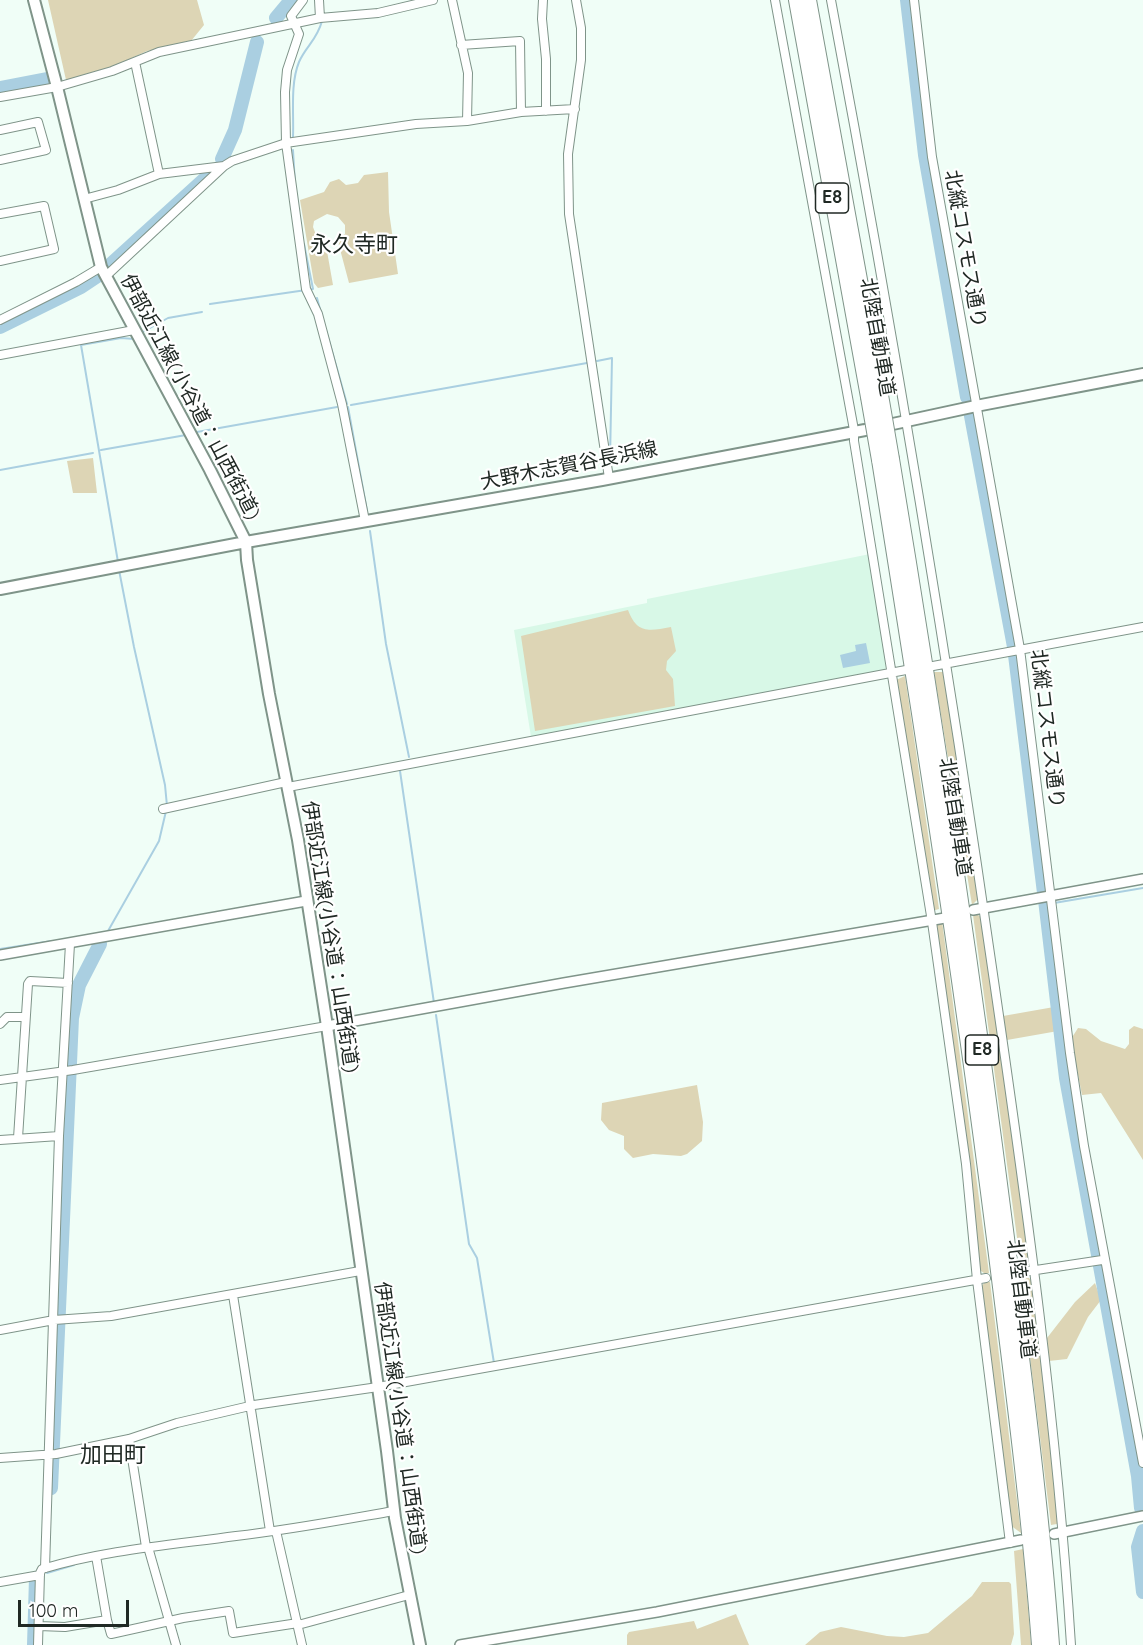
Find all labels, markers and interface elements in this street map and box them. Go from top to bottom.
street label: 北縦コスモス通り [939,168,991,330]
road number: E8 [816,183,848,213]
district label: 永久寺町 [310,232,398,258]
street label: 伊部近江線(小谷道：山西街道) [115,270,265,524]
street label: 北陸自動車道 [855,276,899,398]
street label: 大野木志賀谷長浜線 [478,437,660,495]
street label: 北縦コスモス通り [1025,648,1069,810]
street label: 北陸自動車道 [934,756,976,878]
street label: 伊部近江線(小谷道：山西街道) [297,799,363,1075]
road number: E8 [966,1035,998,1065]
street label: 北陸自動車道 [1002,1238,1040,1360]
street label: 伊部近江線(小谷道：山西街道) [369,1280,431,1556]
district label: 加田町 [80,1442,146,1468]
scale bar [21,1588,132,1626]
text: 100 m [29,1599,78,1622]

